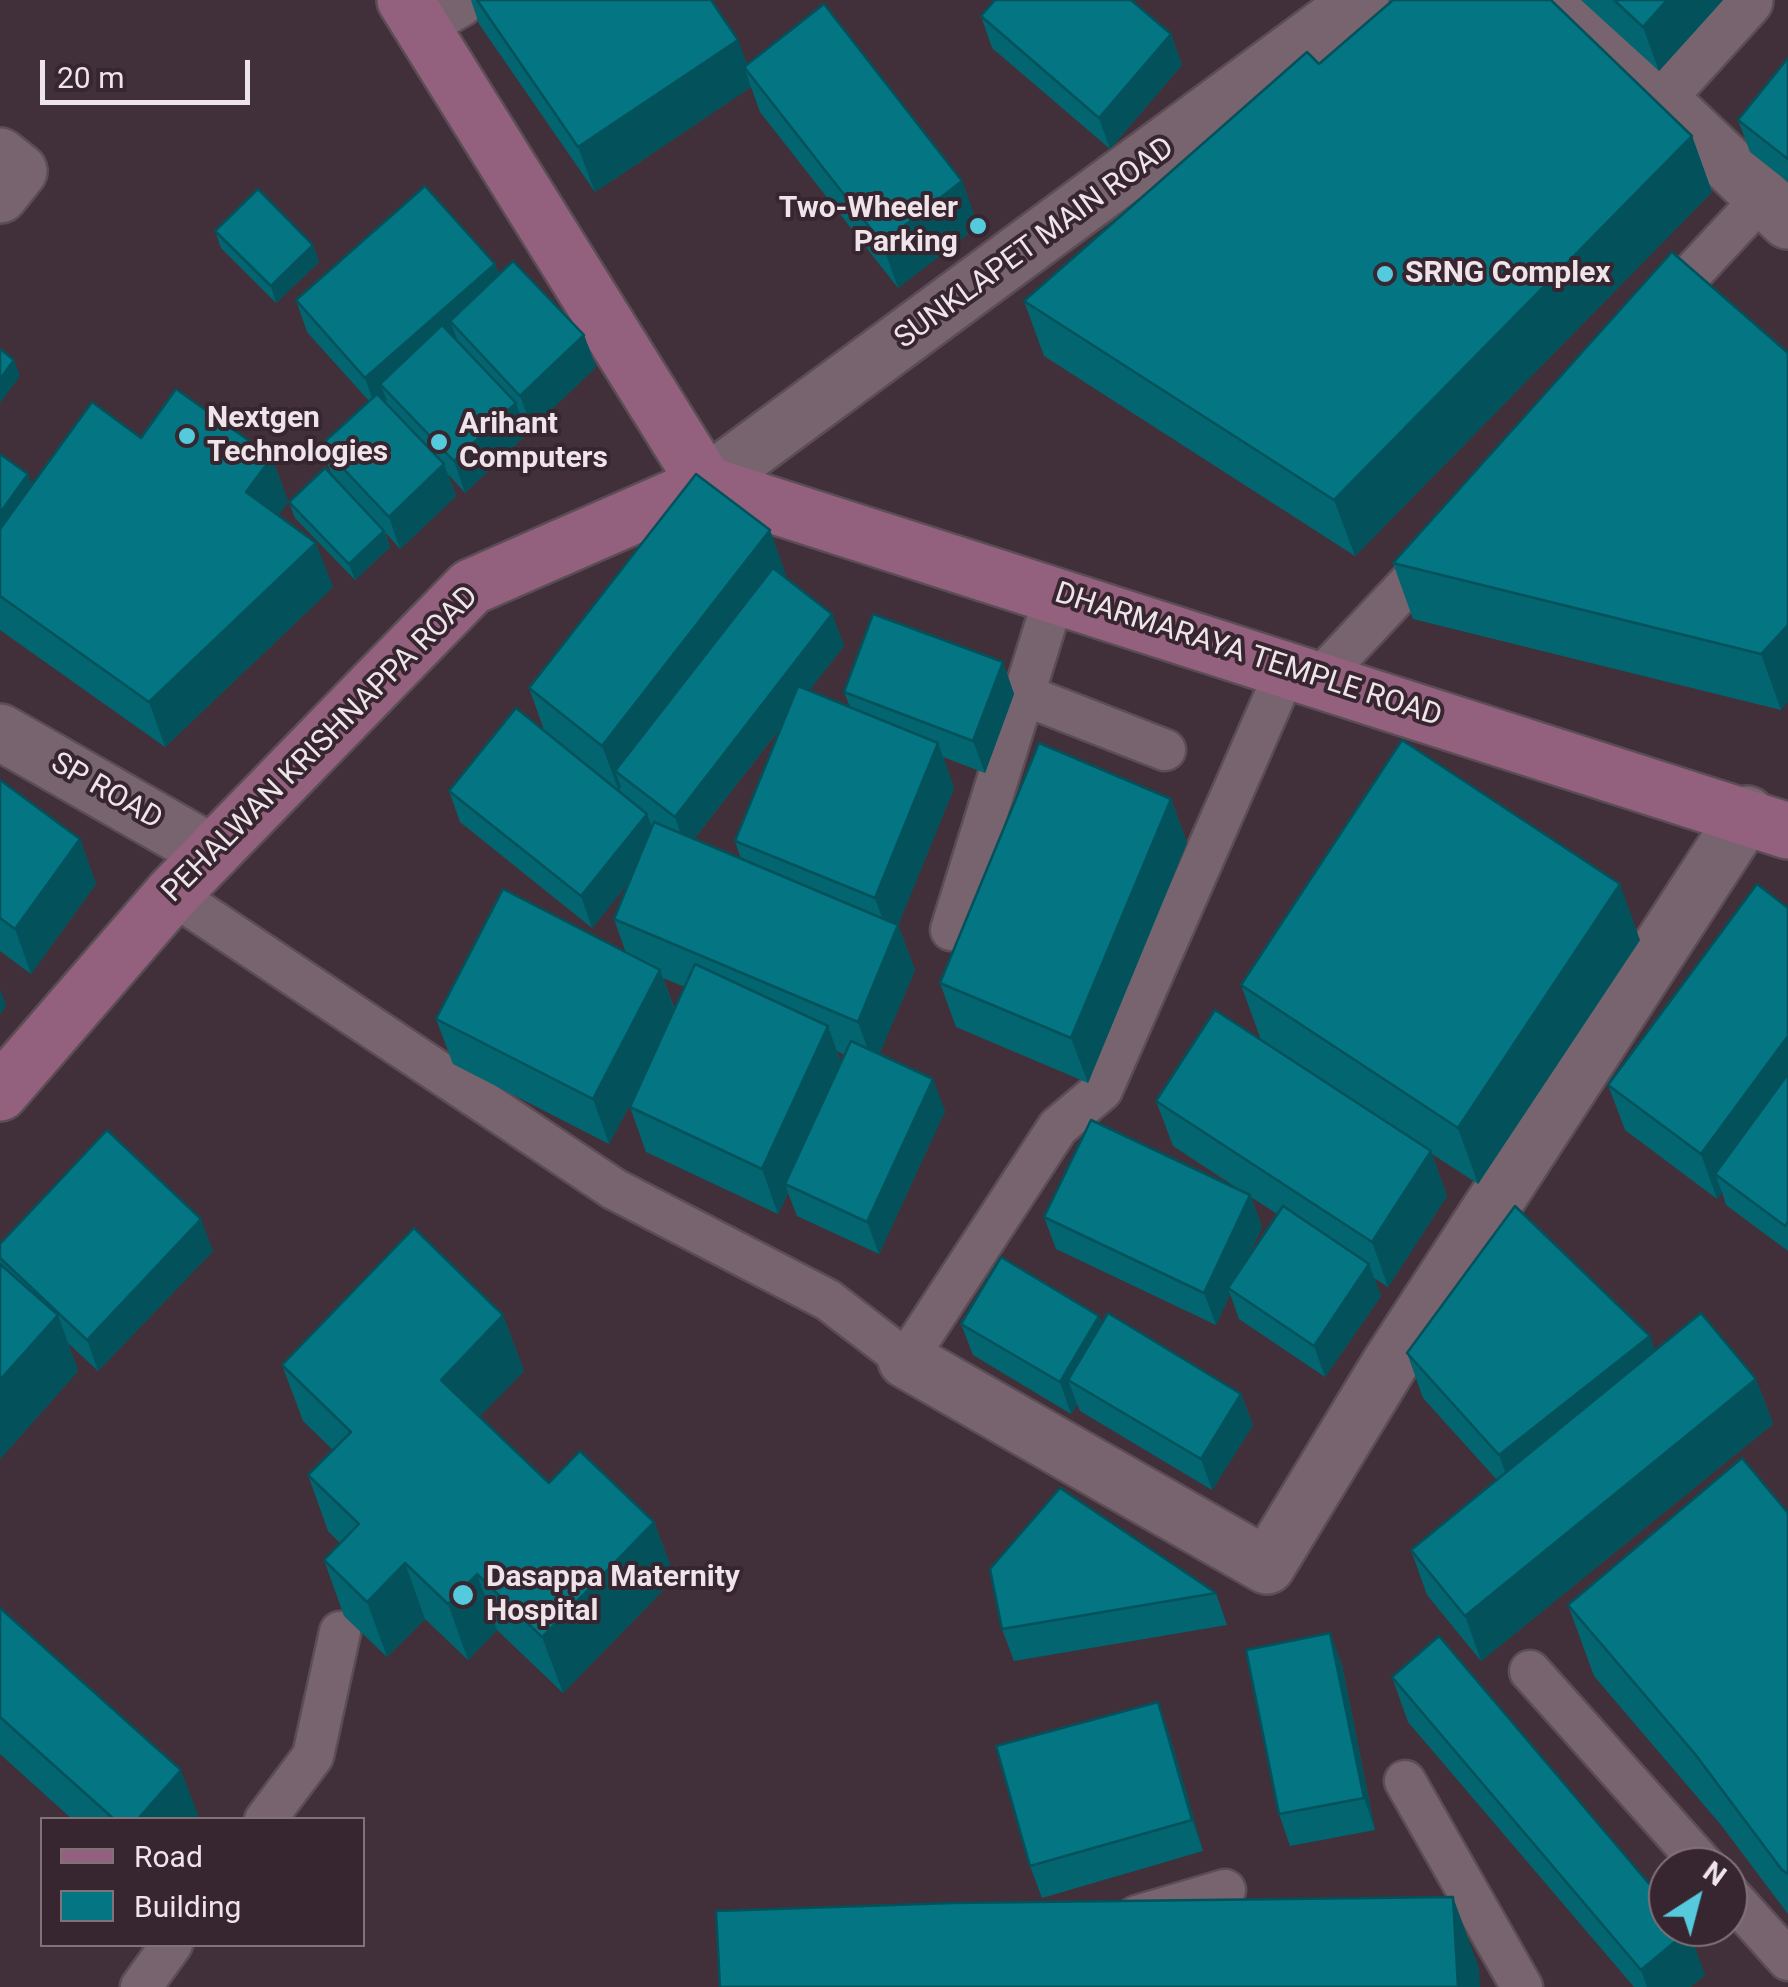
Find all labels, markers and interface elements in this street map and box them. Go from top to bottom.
scale bar [45,40,255,102]
text: 20 m [57,60,124,95]
street label: SUNKLAPET MAIN ROAD [888,131,1182,357]
place label: Two-Wheeler Parking [779,191,958,262]
marker: Two-Wheeler Parking [967,215,989,237]
place label: SRNG Complex [1405,256,1611,292]
marker: SRNG Complex [1374,263,1396,285]
place label: Nextgen Technologies [207,401,388,472]
place label: Arihant Computers [459,407,608,478]
marker: Nextgen Technologies [176,425,198,447]
marker: Arihant Computers [428,431,450,453]
street label: DHARMARAYA TEMPLE ROAD [1050,576,1446,736]
street label: PEHALWAN KRISHNAPPA ROAD [155,579,487,911]
street label: SP ROAD [44,746,168,838]
place label: Dasappa Maternity Hospital [486,1560,740,1630]
marker: Dasappa Maternity Hospital [450,1582,476,1608]
legend [40,1817,365,1947]
text: Road [134,1839,203,1874]
north arrow [1648,1847,1748,1947]
text: N [1697,1855,1732,1893]
text: Building [134,1889,241,1924]

